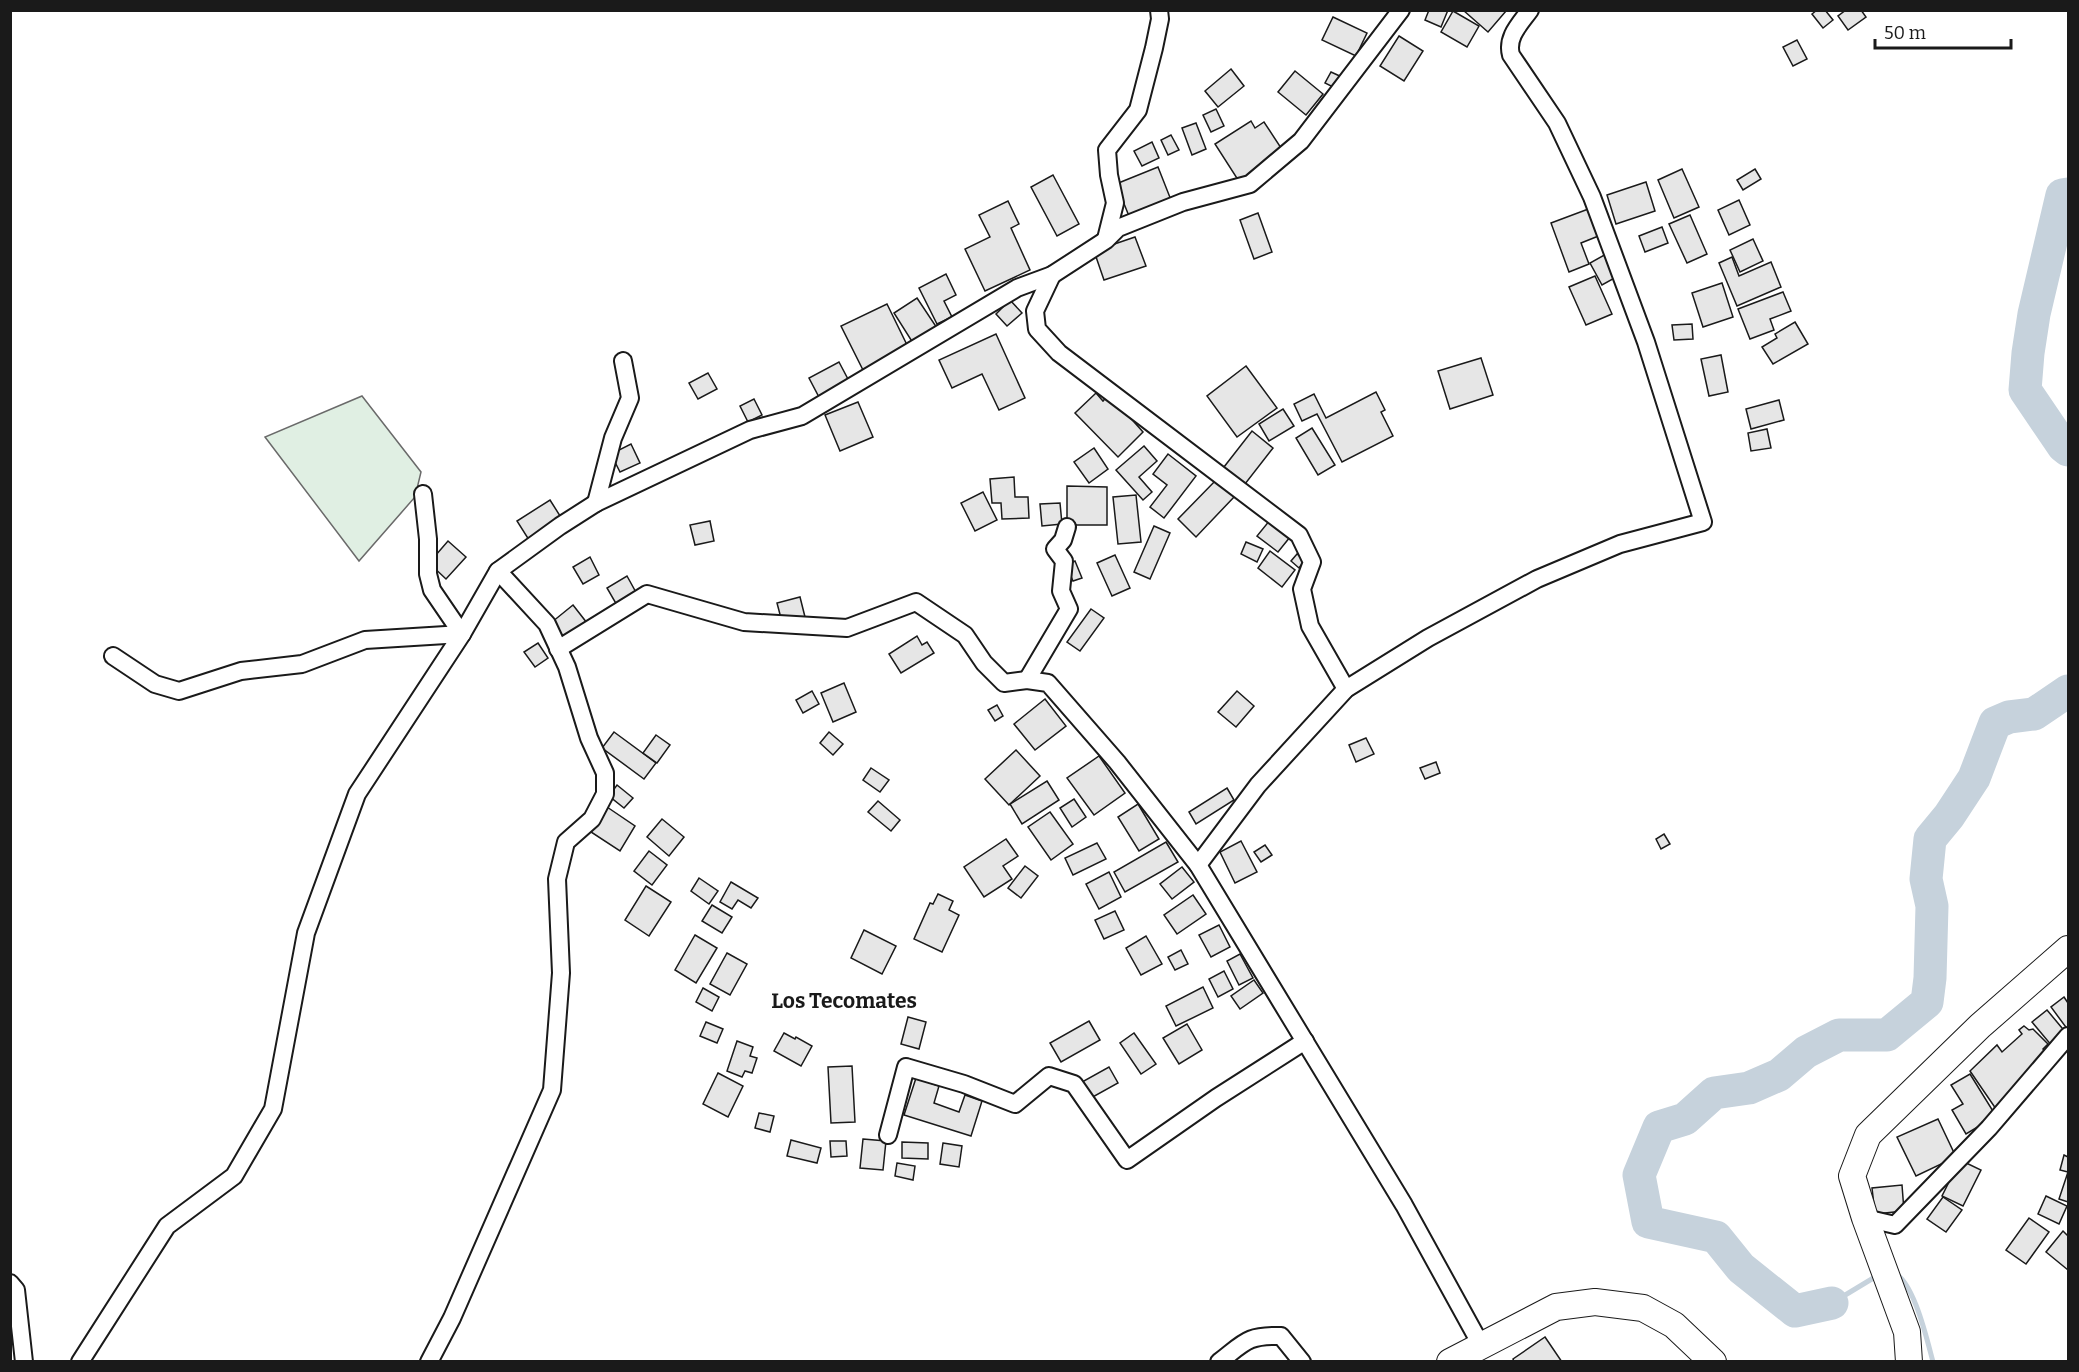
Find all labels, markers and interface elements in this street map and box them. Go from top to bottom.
scale bar [1875,12,2012,50]
text: 50 m [1884,22,1926,44]
district label: Los Tecomates [771,988,917,1014]

